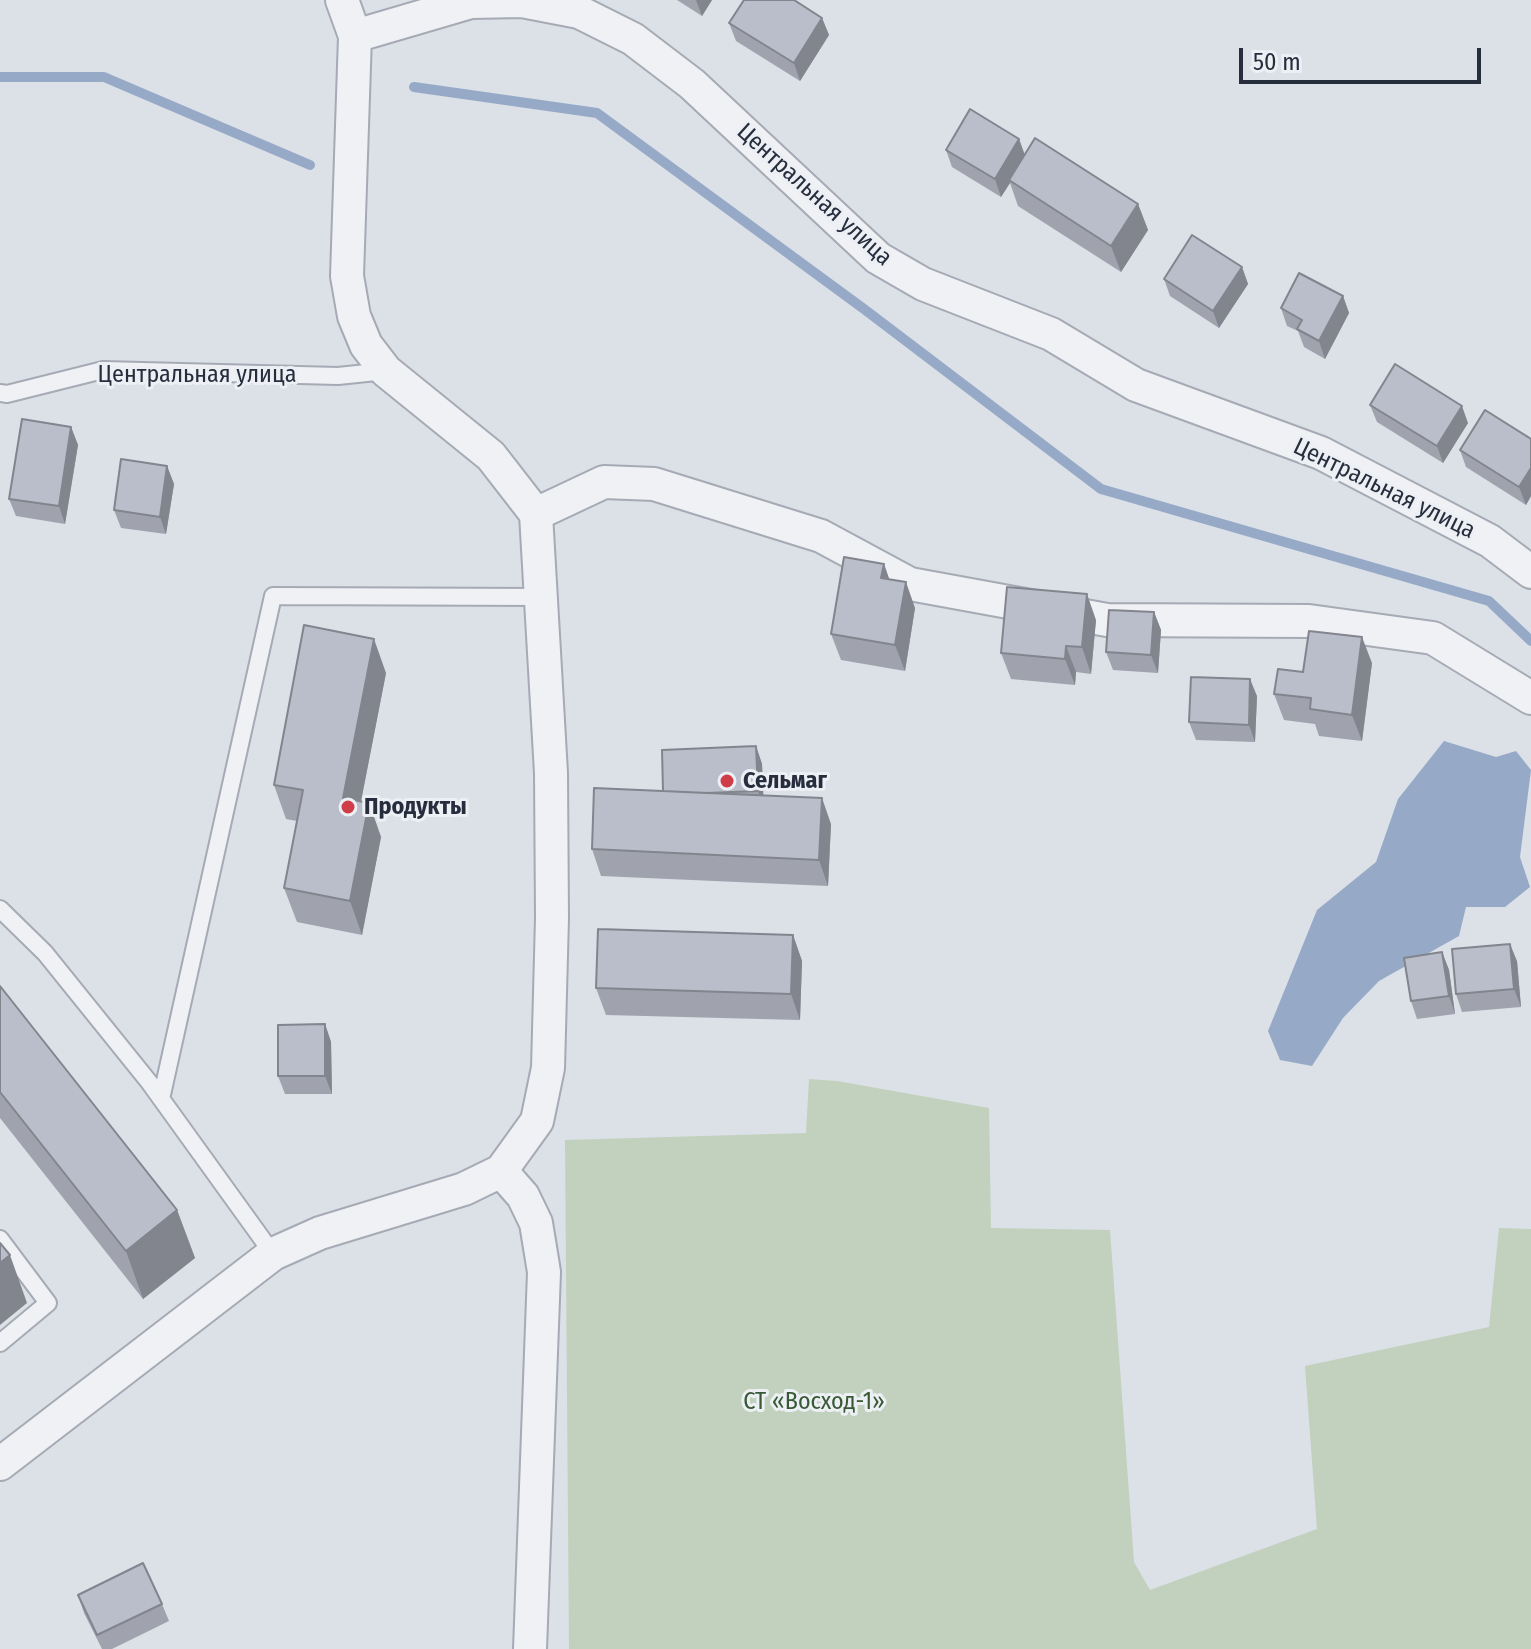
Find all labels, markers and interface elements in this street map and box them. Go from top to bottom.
scale bar [1243,32,1485,82]
text: 50 m [1253,48,1301,76]
street label: Центральная улица [730,118,898,272]
street label: Центральная улица [98,361,296,389]
street label: Центральная улица [1288,432,1480,546]
place label: Сельмаг [743,767,827,795]
marker: Сельмаг [718,772,736,790]
place label: Продукты [364,793,467,821]
marker: Продукты [339,798,357,816]
park label: СТ «Восход-1» [743,1388,885,1416]

